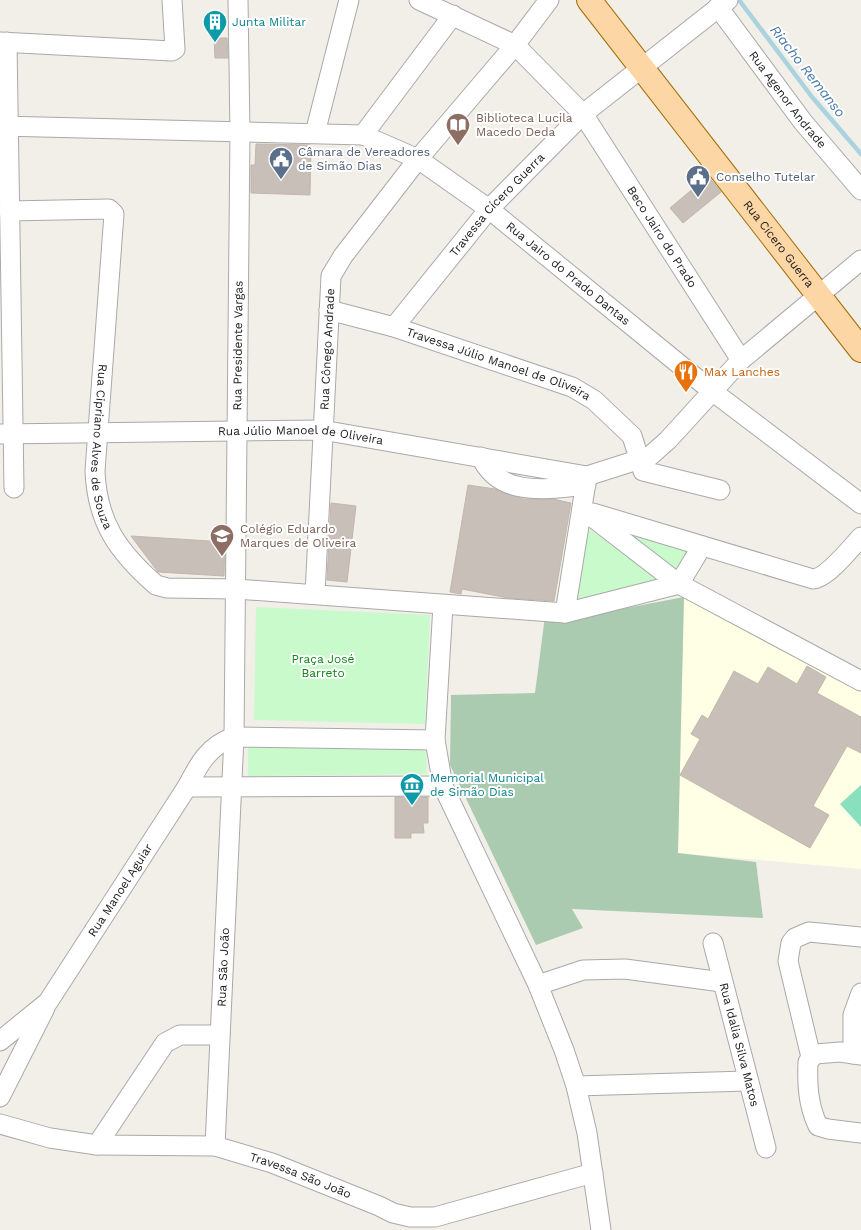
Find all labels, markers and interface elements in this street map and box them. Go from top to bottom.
building icon: Junta Militar [202,9,228,43]
place label: Junta Militar [232,15,306,29]
water label: Riacho Remanso [767,22,849,120]
street label: Rua Agenor Andrade [746,48,829,151]
place label: Biblioteca Lucila Macedo Deda [476,111,573,139]
library icon: Biblioteca Lucila Macedo Deda [445,112,471,146]
place label: Câmara de Vereadores de Simão Dias [298,145,430,173]
public building icon: Câmara de Vereadores de Simão Dias [268,146,294,180]
street label: Travessa Cícero Guerra [447,150,548,259]
public building icon: Conselho Tutelar [685,164,711,198]
place label: Conselho Tutelar [716,170,815,184]
street label: Beco Jairo do Prado [624,184,700,290]
street label: Rua Cícero Guerra [740,198,817,290]
street label: Rua Jairo do Prado Dantas [503,219,633,328]
street label: Rua Presidente Vargas [230,280,246,410]
street label: Rua Cônego Andrade [317,288,337,410]
street label: Travessa Júlio Manoel de Oliveira [405,325,593,403]
restaurant icon: Max Lanches [673,359,699,393]
street label: Rua Cipriano Alves de Souza [88,363,115,532]
place label: Max Lanches [704,365,780,379]
street label: Rua Júlio Manoel de Oliveira [218,423,385,448]
place label: Colégio Eduardo Marques de Oliveira [240,522,356,550]
school or university icon: Colégio Eduardo Marques de Oliveira [209,523,235,557]
park label: Praça José Barreto [291,652,355,680]
place label: Memorial Municipal de Simão Dias [430,771,544,799]
museum icon: Memorial Municipal de Simão Dias [399,772,425,806]
street label: Rua Manoel Aguiar [85,841,156,939]
street label: Rua São João [214,927,232,1007]
street label: Rua Idalia Silva Matos [717,981,762,1108]
street label: Travessa São João [248,1150,353,1201]

